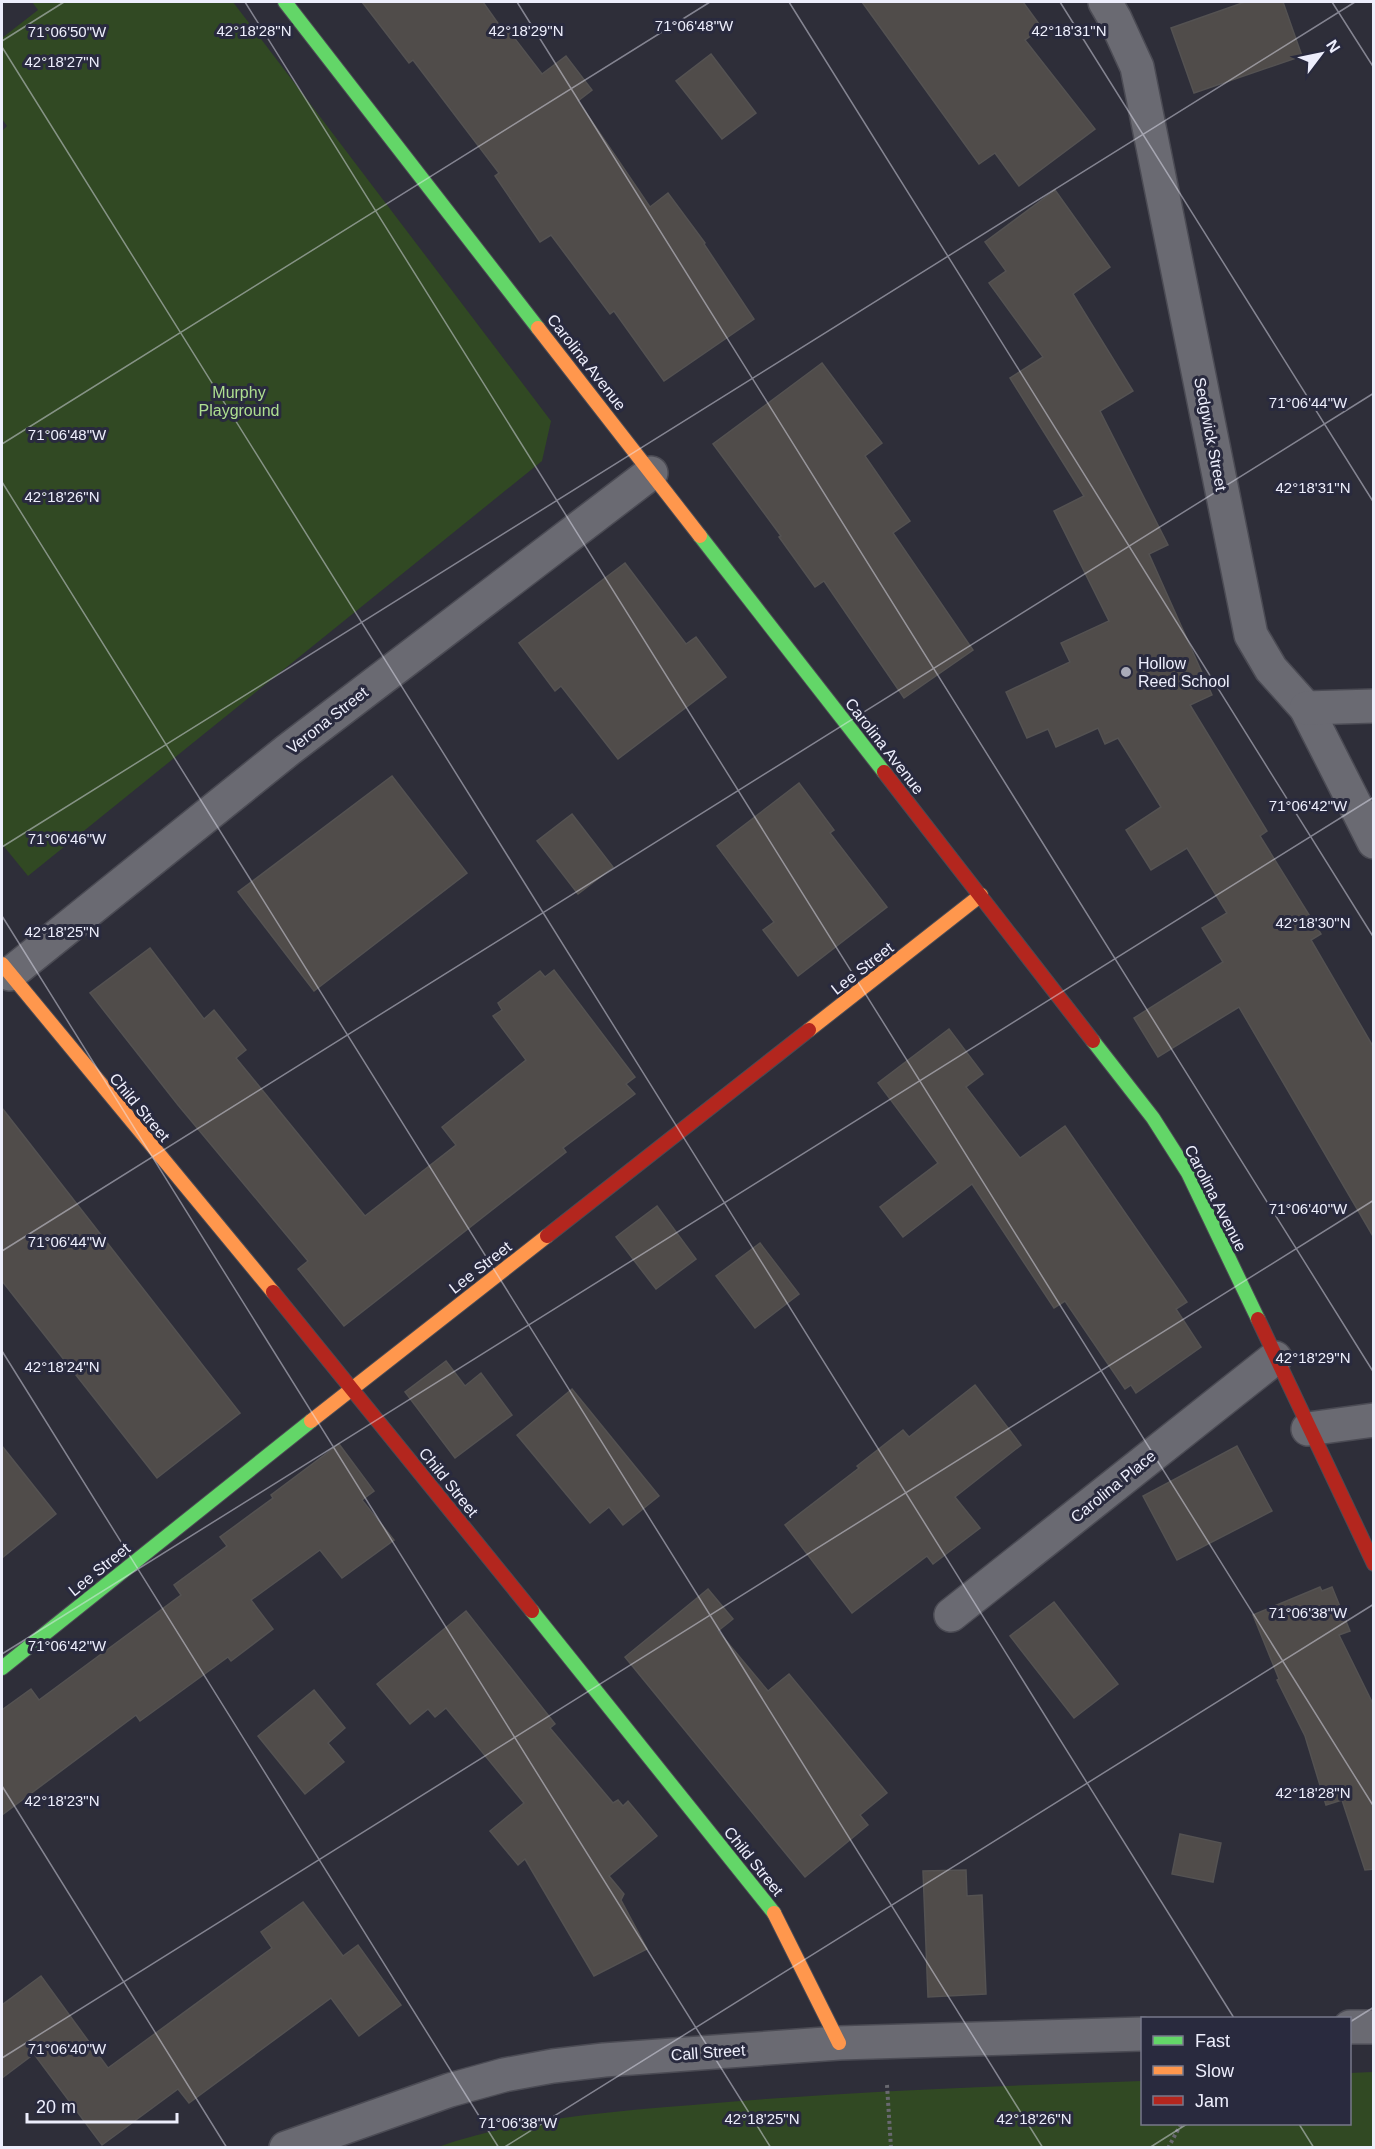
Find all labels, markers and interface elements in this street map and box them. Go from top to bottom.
text: 71°06'48"W [655,17,734,34]
text: 42°18'28"N [216,22,292,39]
text: 42°18'29"N [488,22,564,39]
text: 42°18'31"N [1031,22,1107,39]
text: 71°06'50"W [28,23,107,40]
north arrow [1291,24,1351,84]
text: N [1323,37,1344,56]
text: 42°18'27"N [24,53,100,70]
street label: Carolina Avenue [544,311,629,414]
street label: Sedgwick Street [1191,376,1230,493]
park label: Murphy Playground [199,384,279,419]
text: 71°06'44"W [1269,394,1348,411]
text: 71°06'48"W [28,426,107,443]
text: 42°18'31"N [1275,479,1351,496]
text: 42°18'26"N [24,488,100,505]
place label: Hollow Reed School [1138,655,1230,690]
marker: Hollow Reed School [1119,665,1133,679]
street label: Verona Street [284,683,372,757]
street label: Carolina Avenue [842,695,927,798]
text: 71°06'42"W [1269,797,1348,814]
text: 71°06'46"W [28,830,107,847]
text: 42°18'30"N [1275,914,1351,931]
text: 42°18'25"N [24,923,100,940]
street label: Lee Street [828,939,897,998]
street label: Child Street [106,1070,173,1145]
street label: Carolina Avenue [1181,1142,1250,1254]
text: 71°06'40"W [1269,1200,1348,1217]
text: 71°06'44"W [28,1233,107,1250]
street label: Lee Street [446,1238,515,1297]
text: 42°18'29"N [1275,1349,1351,1366]
text: 42°18'24"N [24,1358,100,1375]
street label: Child Street [416,1444,482,1521]
street label: Carolina Place [1068,1447,1159,1526]
street label: Lee Street [65,1539,134,1599]
text: 71°06'38"W [1269,1604,1348,1621]
text: 71°06'42"W [28,1637,107,1654]
text: 42°18'28"N [1275,1784,1351,1801]
text: 42°18'23"N [24,1792,100,1809]
street label: Child Street [721,1823,787,1900]
legend [1141,2017,1351,2125]
text: Fast [1195,2031,1230,2051]
text: 71°06'40"W [28,2040,107,2057]
street label: Call Street [670,2041,746,2064]
text: Slow [1195,2061,1235,2081]
scale bar [27,2086,177,2124]
text: Jam [1195,2091,1229,2111]
text: 20 m [36,2097,76,2117]
text: 42°18'25"N [724,2110,800,2127]
text: 42°18'26"N [996,2110,1072,2127]
text: 71°06'38"W [479,2114,558,2131]

